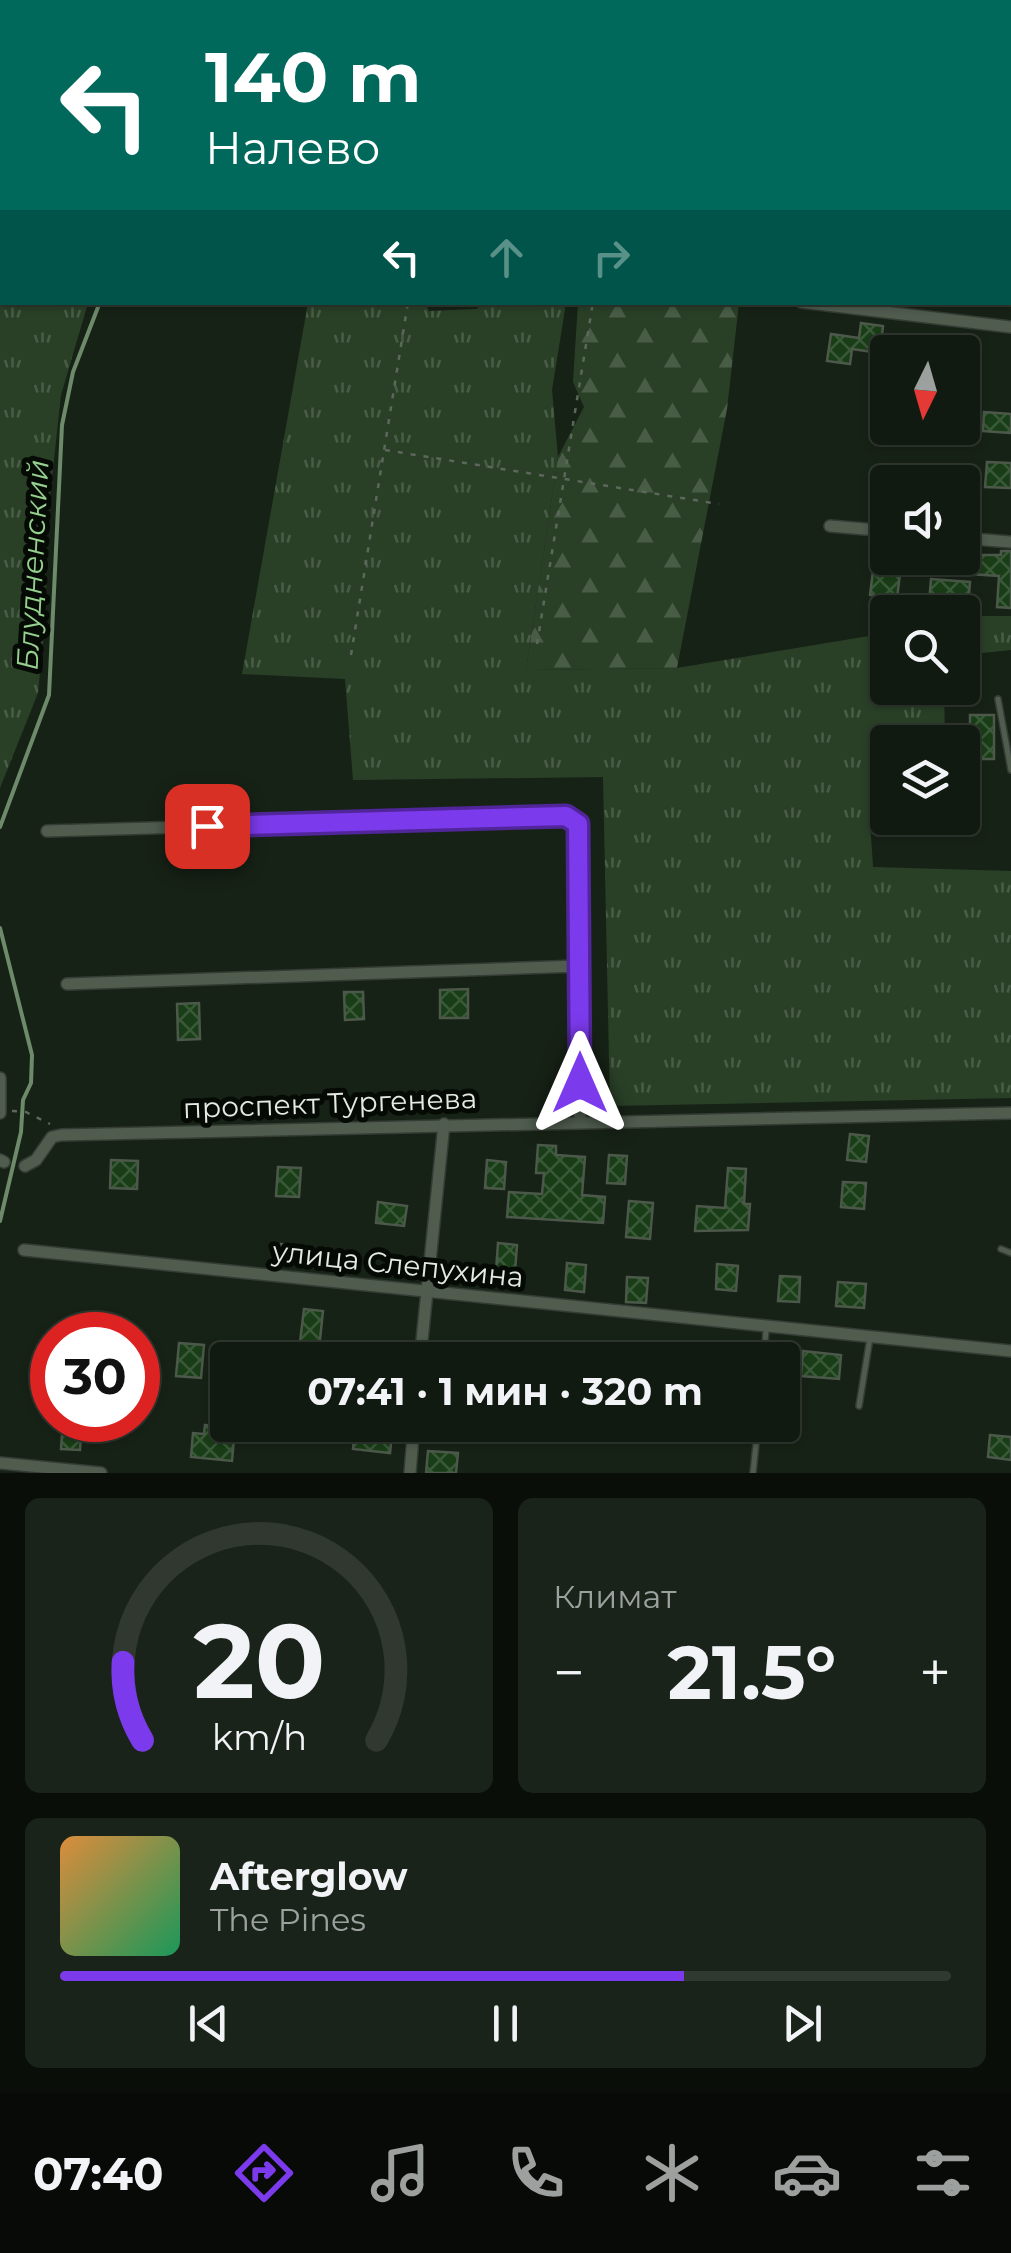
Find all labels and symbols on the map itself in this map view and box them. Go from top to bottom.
north arrow [870,335,980,445]
water label: Блудненский [9,459,56,671]
pin [165,784,250,869]
position arrow [528,1031,632,1135]
street label: проспект Тургенева [182,1081,478,1125]
street label: улица Слепухина [270,1234,525,1294]
speed limit sign: 30 [30,1312,160,1442]

